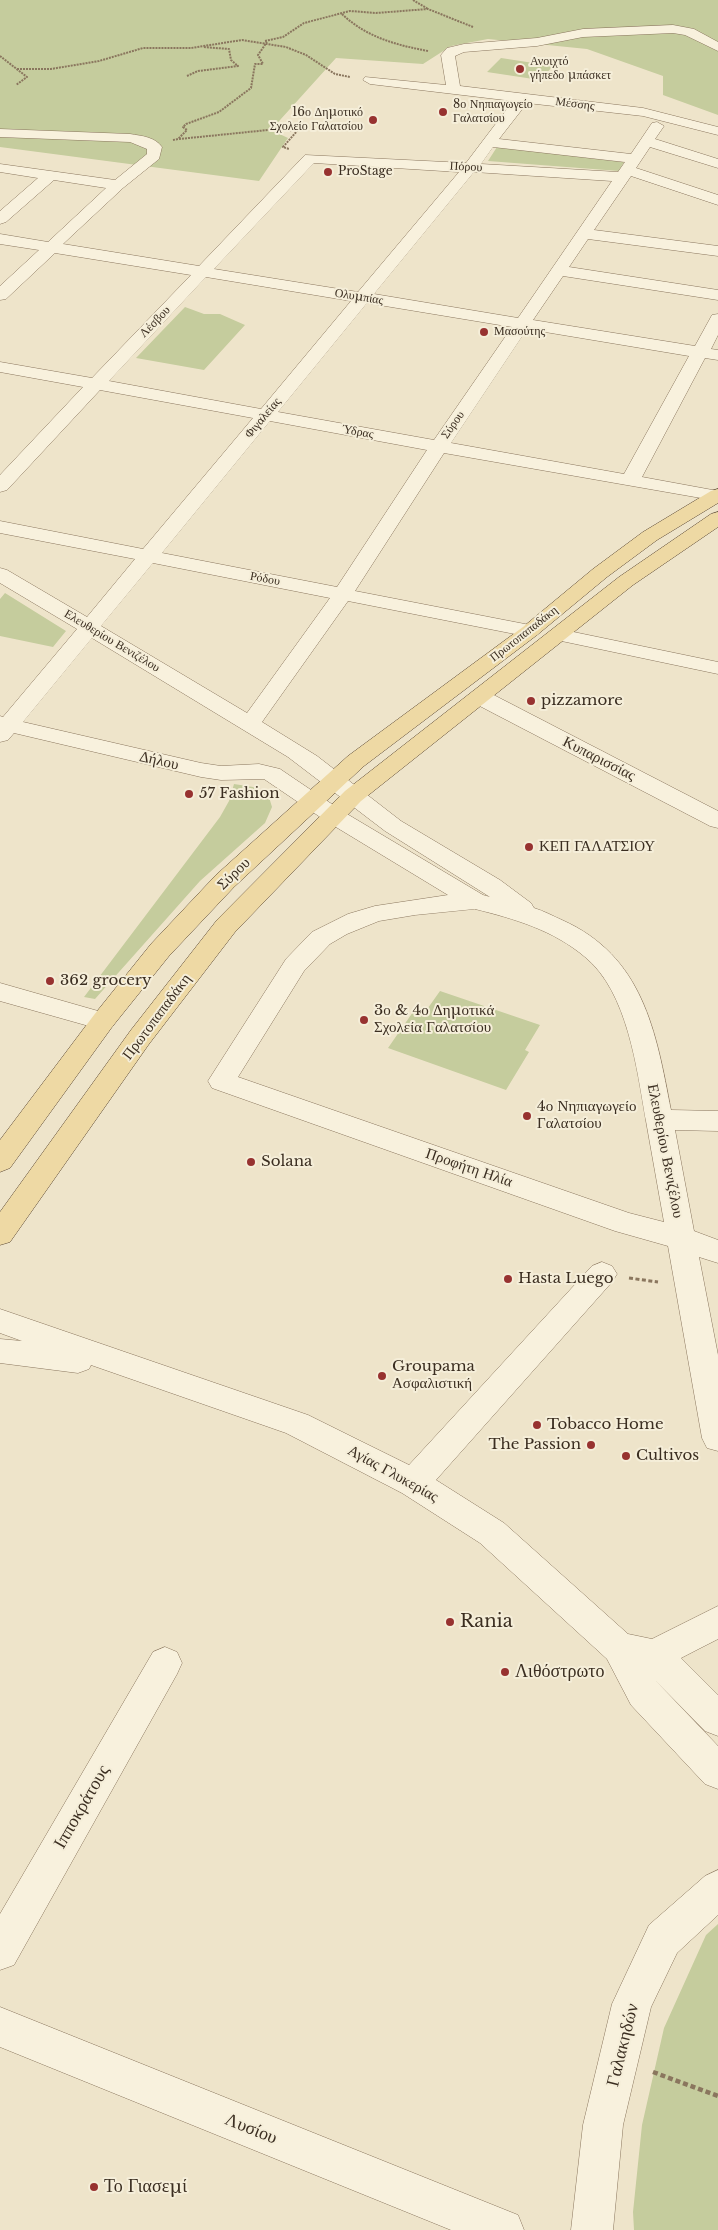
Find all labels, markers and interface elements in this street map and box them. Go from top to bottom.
place label: Ανοιχτό γήπεδο μπάσκετ [530,55,611,83]
marker: Ανοιχτό γήπεδο μπάσκετ [514,63,526,75]
street label: Μέσσης [554,94,596,114]
place label: 8ο Νηπιαγωγείο Γαλατσίου [453,98,533,126]
place label: 16ο Δημοτικό Σχολείο Γαλατσίου [270,106,363,134]
marker: 8ο Νηπιαγωγείο Γαλατσίου [437,106,449,118]
marker: 16ο Δημοτικό Σχολείο Γαλατσίου [367,114,379,126]
street label: Πόρου [449,159,483,175]
place label: ProStage [338,165,393,179]
marker: ProStage [322,166,334,178]
street label: Ολυμπίας [334,286,384,308]
street label: Λέσβου [137,303,173,341]
place label: Μασούτης [494,325,545,339]
marker: Μασούτης [478,326,490,338]
street label: Φιγαλείας [242,395,284,441]
street label: Σύρου [438,408,468,442]
street label: Ύδρας [341,422,375,442]
street label: Ρόδου [249,569,281,589]
street label: Πρωτοπαπαδάκη [487,603,561,665]
street label: Ελευθερίου Βενιζέλου [62,607,162,675]
place label: pizzamore [541,692,623,710]
marker: pizzamore [525,695,537,707]
street label: Κυπαρισσίας [560,733,638,785]
street label: Δήλου [138,748,180,774]
place label: 57 Fashion [199,785,280,803]
marker: 57 Fashion [183,788,195,800]
place label: ΚΕΠ ΓΑΛΑΤΣΙΟΥ [539,838,655,856]
marker: ΚΕΠ ΓΑΛΑΤΣΙΟΥ [523,841,535,853]
street label: Σύρου [214,854,254,894]
street label: Πρωτοπαπαδάκη [119,970,195,1064]
place label: 362 grocery [60,972,152,990]
marker: 362 grocery [44,975,56,987]
place label: 3ο & 4ο Δημοτικά Σχολεία Γαλατσίου [374,1002,494,1037]
marker: 3ο & 4ο Δημοτικά Σχολεία Γαλατσίου [358,1014,370,1026]
street label: Ελευθερίου Βενιζέλου [643,1082,687,1220]
place label: 4ο Νηπιαγωγείο Γαλατσίου [537,1098,636,1133]
marker: 4ο Νηπιαγωγείο Γαλατσίου [521,1110,533,1122]
street label: Προφήτη Ηλία [423,1145,515,1191]
place label: Solana [261,1153,312,1171]
marker: Solana [245,1156,257,1168]
place label: Hasta Luego [518,1270,614,1288]
marker: Hasta Luego [502,1273,514,1285]
place label: Groupama Ασφαλιστική [392,1358,475,1393]
marker: Groupama Ασφαλιστική [376,1370,388,1382]
place label: Tobacco Home [547,1416,663,1434]
marker: Tobacco Home [531,1419,543,1431]
place label: The Passion [488,1436,581,1454]
marker: The Passion [585,1439,597,1451]
street label: Αγίας Γλυκερίας [345,1442,441,1506]
place label: Cultivos [636,1447,699,1465]
marker: Cultivos [620,1450,632,1462]
place label: Rania [460,1611,513,1633]
marker: Rania [444,1616,456,1628]
place label: Λιθόστρωτο [515,1661,605,1683]
marker: Λιθόστρωτο [499,1666,511,1678]
street label: Ιπποκράτους [49,1761,115,1853]
street label: Γαλακηδών [602,2001,644,2089]
street label: Λυσίου [222,2109,280,2149]
place label: Το Γιασεμί [104,2176,187,2198]
marker: Το Γιασεμί [88,2181,100,2193]

